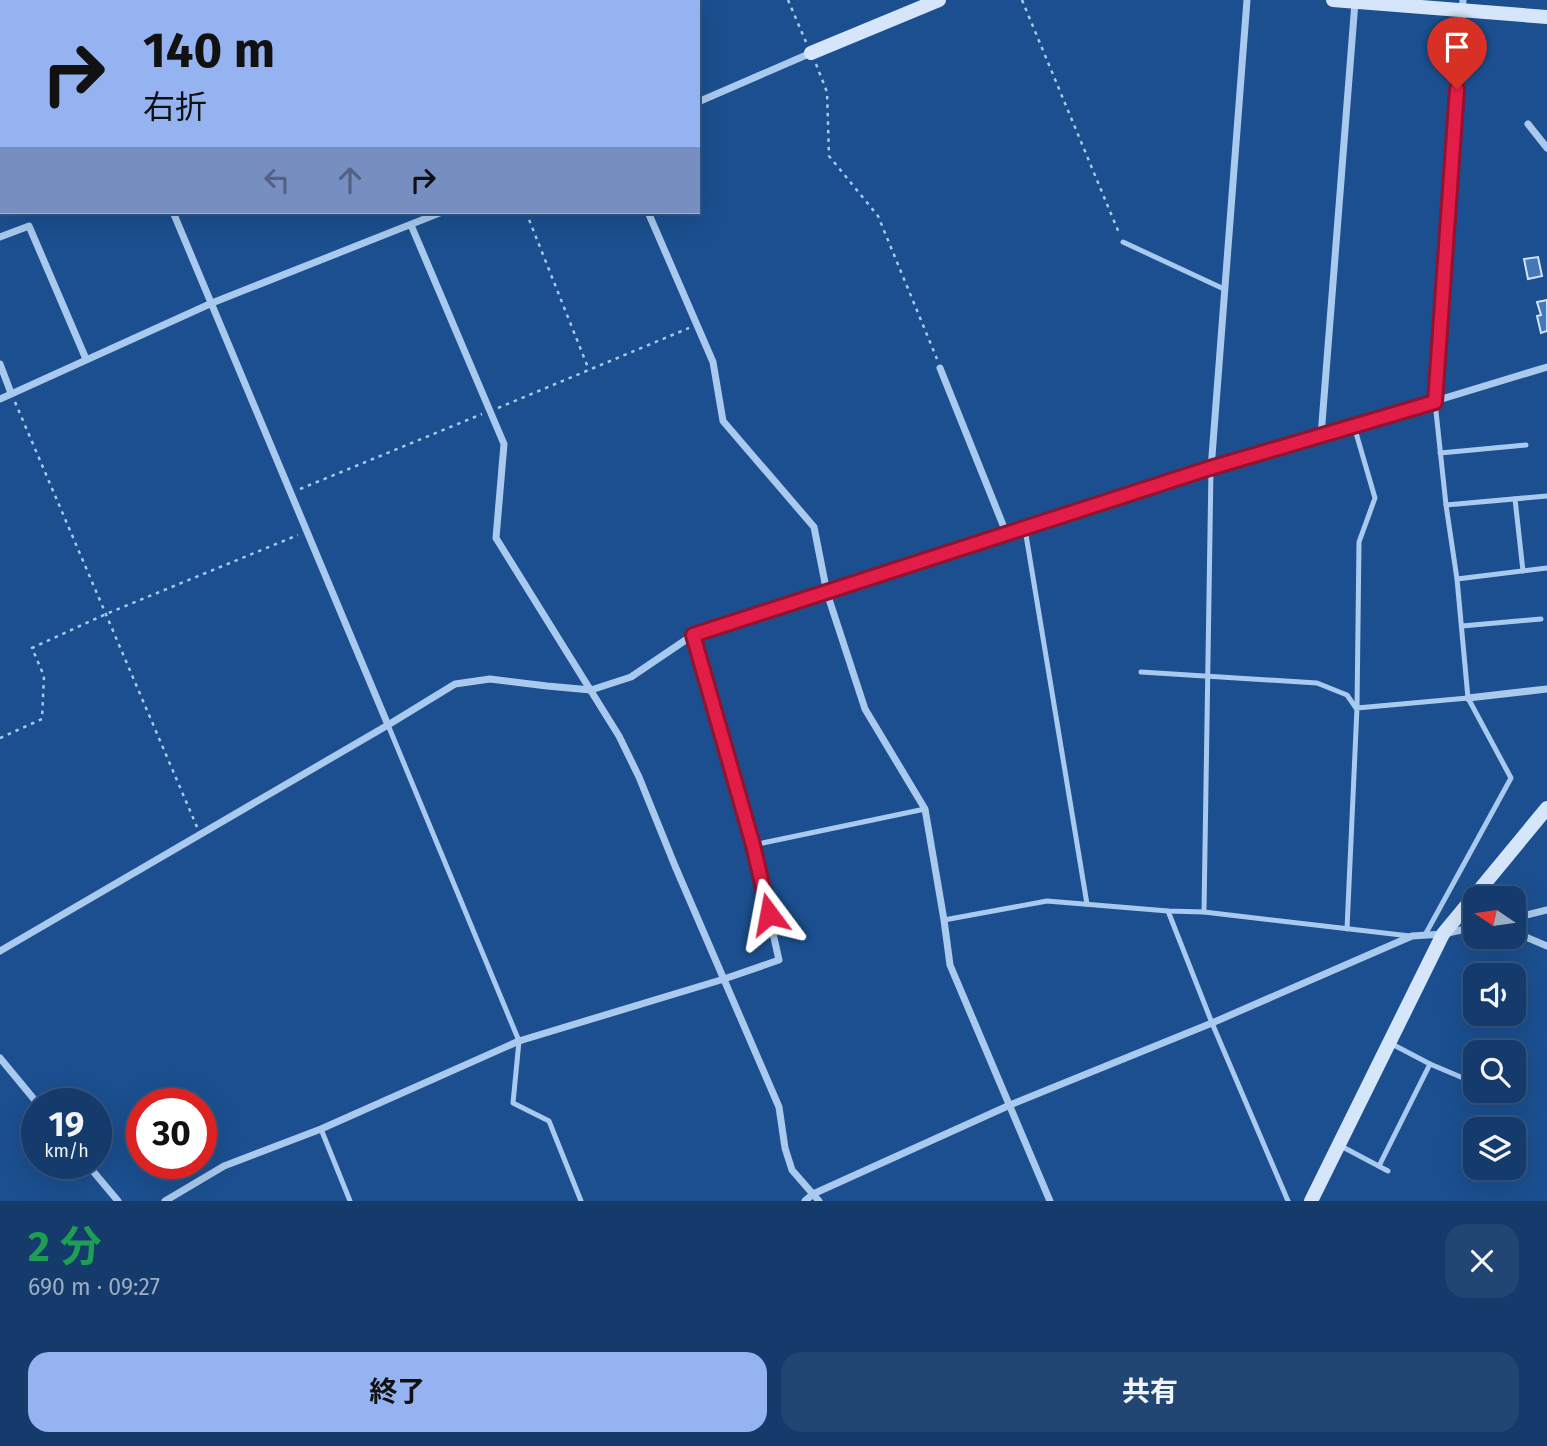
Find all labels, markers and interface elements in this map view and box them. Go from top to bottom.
pin [1427,17,1487,89]
text: 140 m [143,21,275,80]
icon: right [28,28,119,119]
icon: arrive [1438,28,1476,66]
text: 右折 [143,88,207,126]
icon: left [258,161,296,199]
icon: ahead [331,161,369,199]
icon: right [404,161,442,199]
position arrow [732,877,806,951]
north arrow [1463,886,1526,948]
map controls [1463,886,1526,1180]
button: sound [1463,963,1526,1026]
button: search [1463,1040,1526,1103]
speed limit sign: 30 [126,1088,217,1179]
text: 19 [49,1103,84,1145]
button: layers [1463,1117,1526,1180]
text: km/h [44,1140,89,1162]
text: 2 分 [28,1222,102,1272]
button: close [1445,1224,1519,1298]
text: 690 m · 09:27 [28,1273,160,1301]
button: 終了 [28,1352,767,1432]
button: 共有 [781,1352,1519,1432]

